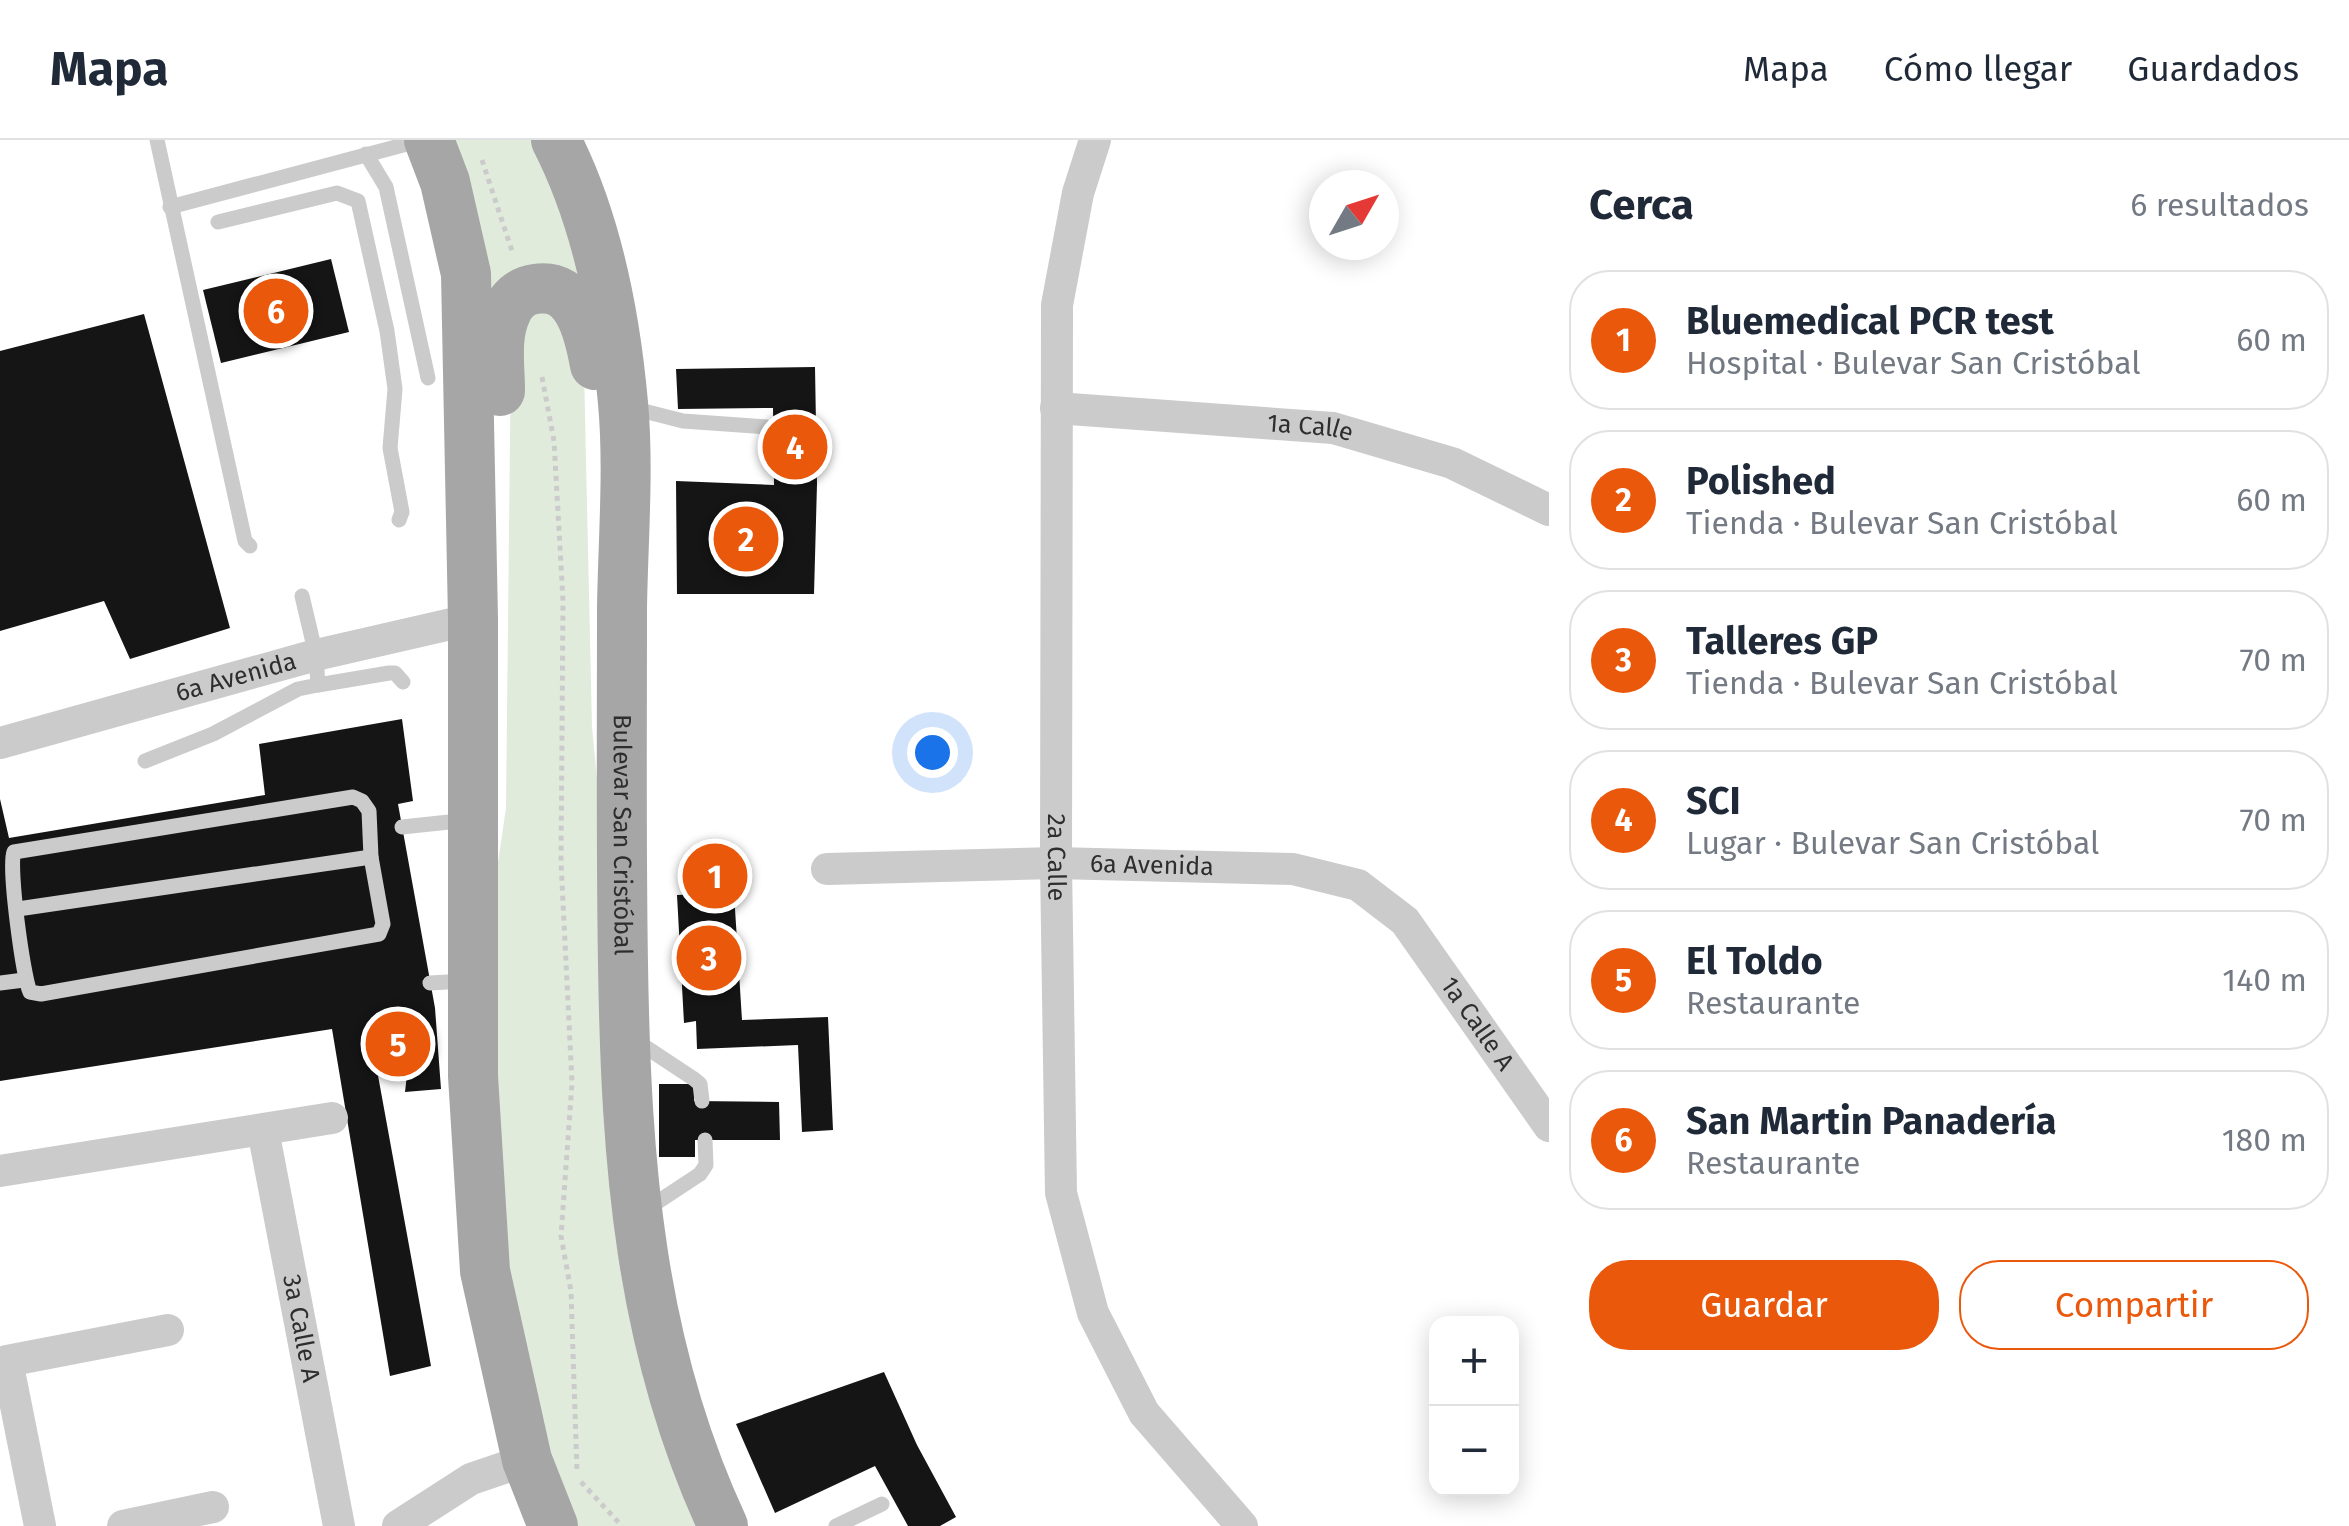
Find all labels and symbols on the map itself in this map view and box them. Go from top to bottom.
north arrow [1309,170,1399,260]
pin: 6 [244,274,308,348]
street label: 1a Calle [1266,408,1357,448]
pin: 4 [762,410,828,484]
pin: 2 [714,502,778,576]
street label: 6a Avenida [172,646,300,708]
street label: Bulevar San Cristóbal [607,714,638,956]
your location [907,727,958,778]
street label: 2a Calle [1041,814,1072,901]
pin: 1 [682,838,748,914]
street label: 6a Avenida [1090,849,1214,882]
pin: 3 [676,920,742,996]
street label: 1a Calle A [1434,971,1521,1077]
pin: 5 [366,1006,430,1082]
street label: 3a Calle A [276,1272,326,1385]

